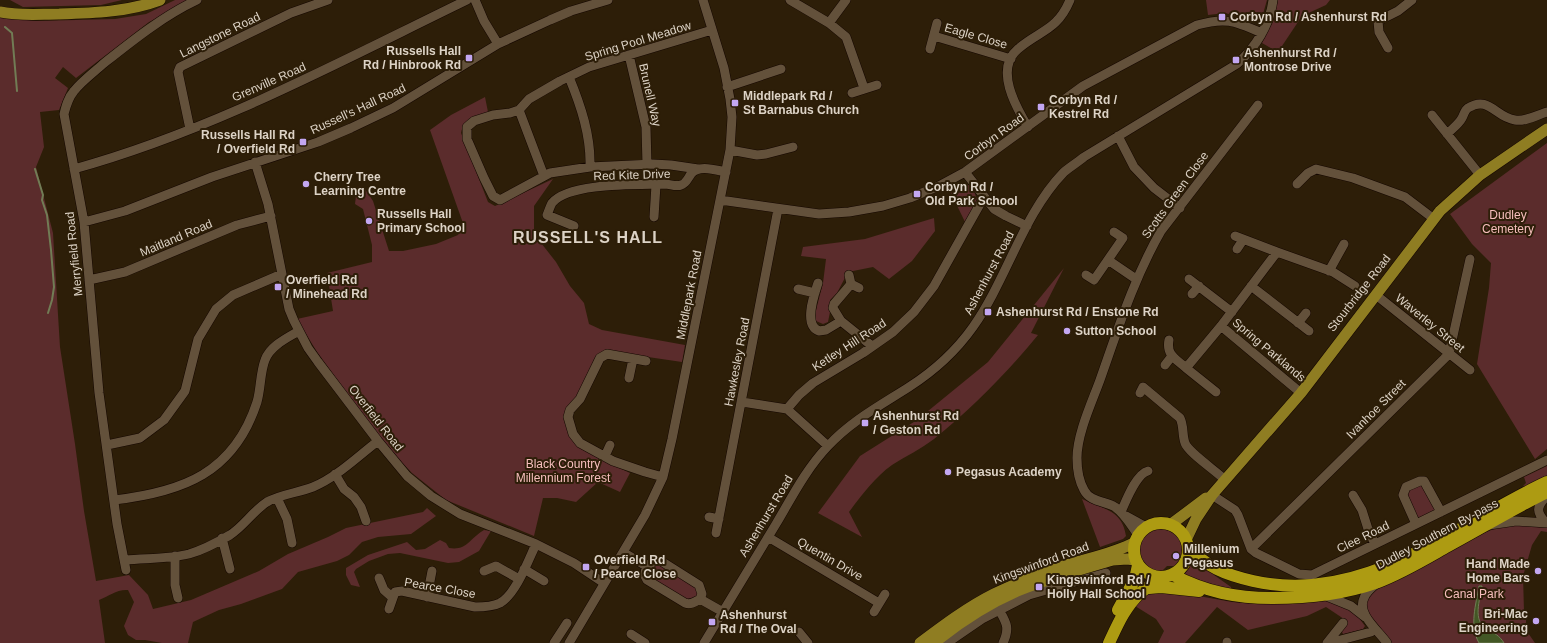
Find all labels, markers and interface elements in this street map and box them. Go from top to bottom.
street label: Langstone Road [177,9,263,61]
place label: Corbyn Rd / Ashenhurst Rd [1230,10,1387,24]
marker: Corbyn Rd / Ashenhurst Rd [1217,12,1227,22]
street label: Spring Pool Meadow [583,18,693,64]
street label: Eagle Close [943,20,1009,52]
place label: Russells Hall Rd / Hinbrook Rd [363,44,461,72]
place label: Ashenhurst Rd / Montrose Drive [1244,46,1337,74]
marker: Russells Hall Rd / Hinbrook Rd [464,53,474,63]
marker: Ashenhurst Rd / Montrose Drive [1231,55,1241,65]
street label: Grenville Road [230,59,308,105]
street label: Brunell Way [636,62,664,128]
street label: Russell's Hall Road [308,81,408,137]
place label: Middlepark Rd / St Barnabus Church [743,89,859,117]
place label: Corbyn Rd / Kestrel Rd [1049,93,1118,121]
marker: Middlepark Rd / St Barnabus Church [730,98,740,108]
marker: Corbyn Rd / Kestrel Rd [1036,102,1046,112]
street label: Corbyn Road [961,111,1027,163]
place label: Russells Hall Rd / Overfield Rd [201,128,295,156]
marker: Russells Hall Rd / Overfield Rd [298,137,308,147]
street label: Scotts Green Close [1139,149,1211,241]
street label: Red Kite Drive [593,167,671,183]
place label: Cherry Tree Learning Centre [314,170,406,198]
marker: Cherry Tree Learning Centre [301,179,311,189]
place label: Corbyn Rd / Old Park School [925,180,1018,208]
marker: Corbyn Rd / Old Park School [912,189,922,199]
place label: Russells Hall Primary School [377,207,465,235]
park label: Dudley Cemetery [1482,208,1534,236]
street label: Merryfield Road [63,211,85,297]
street label: Maitland Road [138,216,214,260]
marker: Russells Hall Primary School [364,216,374,226]
district label: RUSSELL'S HALL [513,229,663,246]
street label: Ashenhurst Road [961,229,1017,317]
street label: Middlepark Road [673,249,705,341]
street label: Stourbridge Road [1325,252,1393,334]
place label: Overfield Rd / Minehead Rd [286,273,367,301]
marker: Overfield Rd / Minehead Rd [273,282,283,292]
street label: Waverley Street [1393,291,1468,356]
place label: Ashenhurst Rd / Enstone Rd [996,305,1159,319]
marker: Ashenhurst Rd / Enstone Rd [983,307,993,317]
street label: Spring Parklands [1229,315,1309,385]
street label: Hawkesley Road [722,316,752,408]
street label: Ketley Hill Road [809,316,889,374]
place label: Sutton School [1075,324,1156,338]
marker: Sutton School [1062,326,1072,336]
street label: Ivanhoe Street [1343,376,1409,442]
street label: Overfield Road [346,382,406,454]
place label: Ashenhurst Rd / Geston Rd [873,409,959,437]
marker: Ashenhurst Rd / Geston Rd [860,418,870,428]
park label: Black Country Millennium Forest [516,457,611,485]
place label: Pegasus Academy [956,465,1062,479]
marker: Pegasus Academy [943,467,953,477]
street label: Ashenhurst Road [736,473,796,559]
street label: Dudley Southern By-pass [1374,496,1500,572]
street label: Clee Road [1334,518,1392,556]
street label: Quentin Drive [795,535,866,584]
street label: Kingswinford Road [991,539,1091,587]
place label: Millenium Pegasus [1184,542,1239,570]
marker: Millenium Pegasus [1171,551,1181,561]
place label: Overfield Rd / Pearce Close [594,553,676,581]
place label: Hand Made Home Bars [1466,557,1530,585]
marker: Overfield Rd / Pearce Close [581,562,591,572]
marker: Hand Made Home Bars [1533,566,1543,576]
place label: Kingswinford Rd / Holly Hall School [1047,573,1150,601]
street label: Pearce Close [403,575,477,601]
marker: Kingswinford Rd / Holly Hall School [1034,582,1044,592]
park label: Canal Park [1444,587,1505,601]
place label: Bri-Mac Engineering [1459,607,1528,635]
place label: Ashenhurst Rd / The Oval [720,608,797,636]
marker: Bri-Mac Engineering [1531,616,1541,626]
marker: Ashenhurst Rd / The Oval [707,617,717,627]

